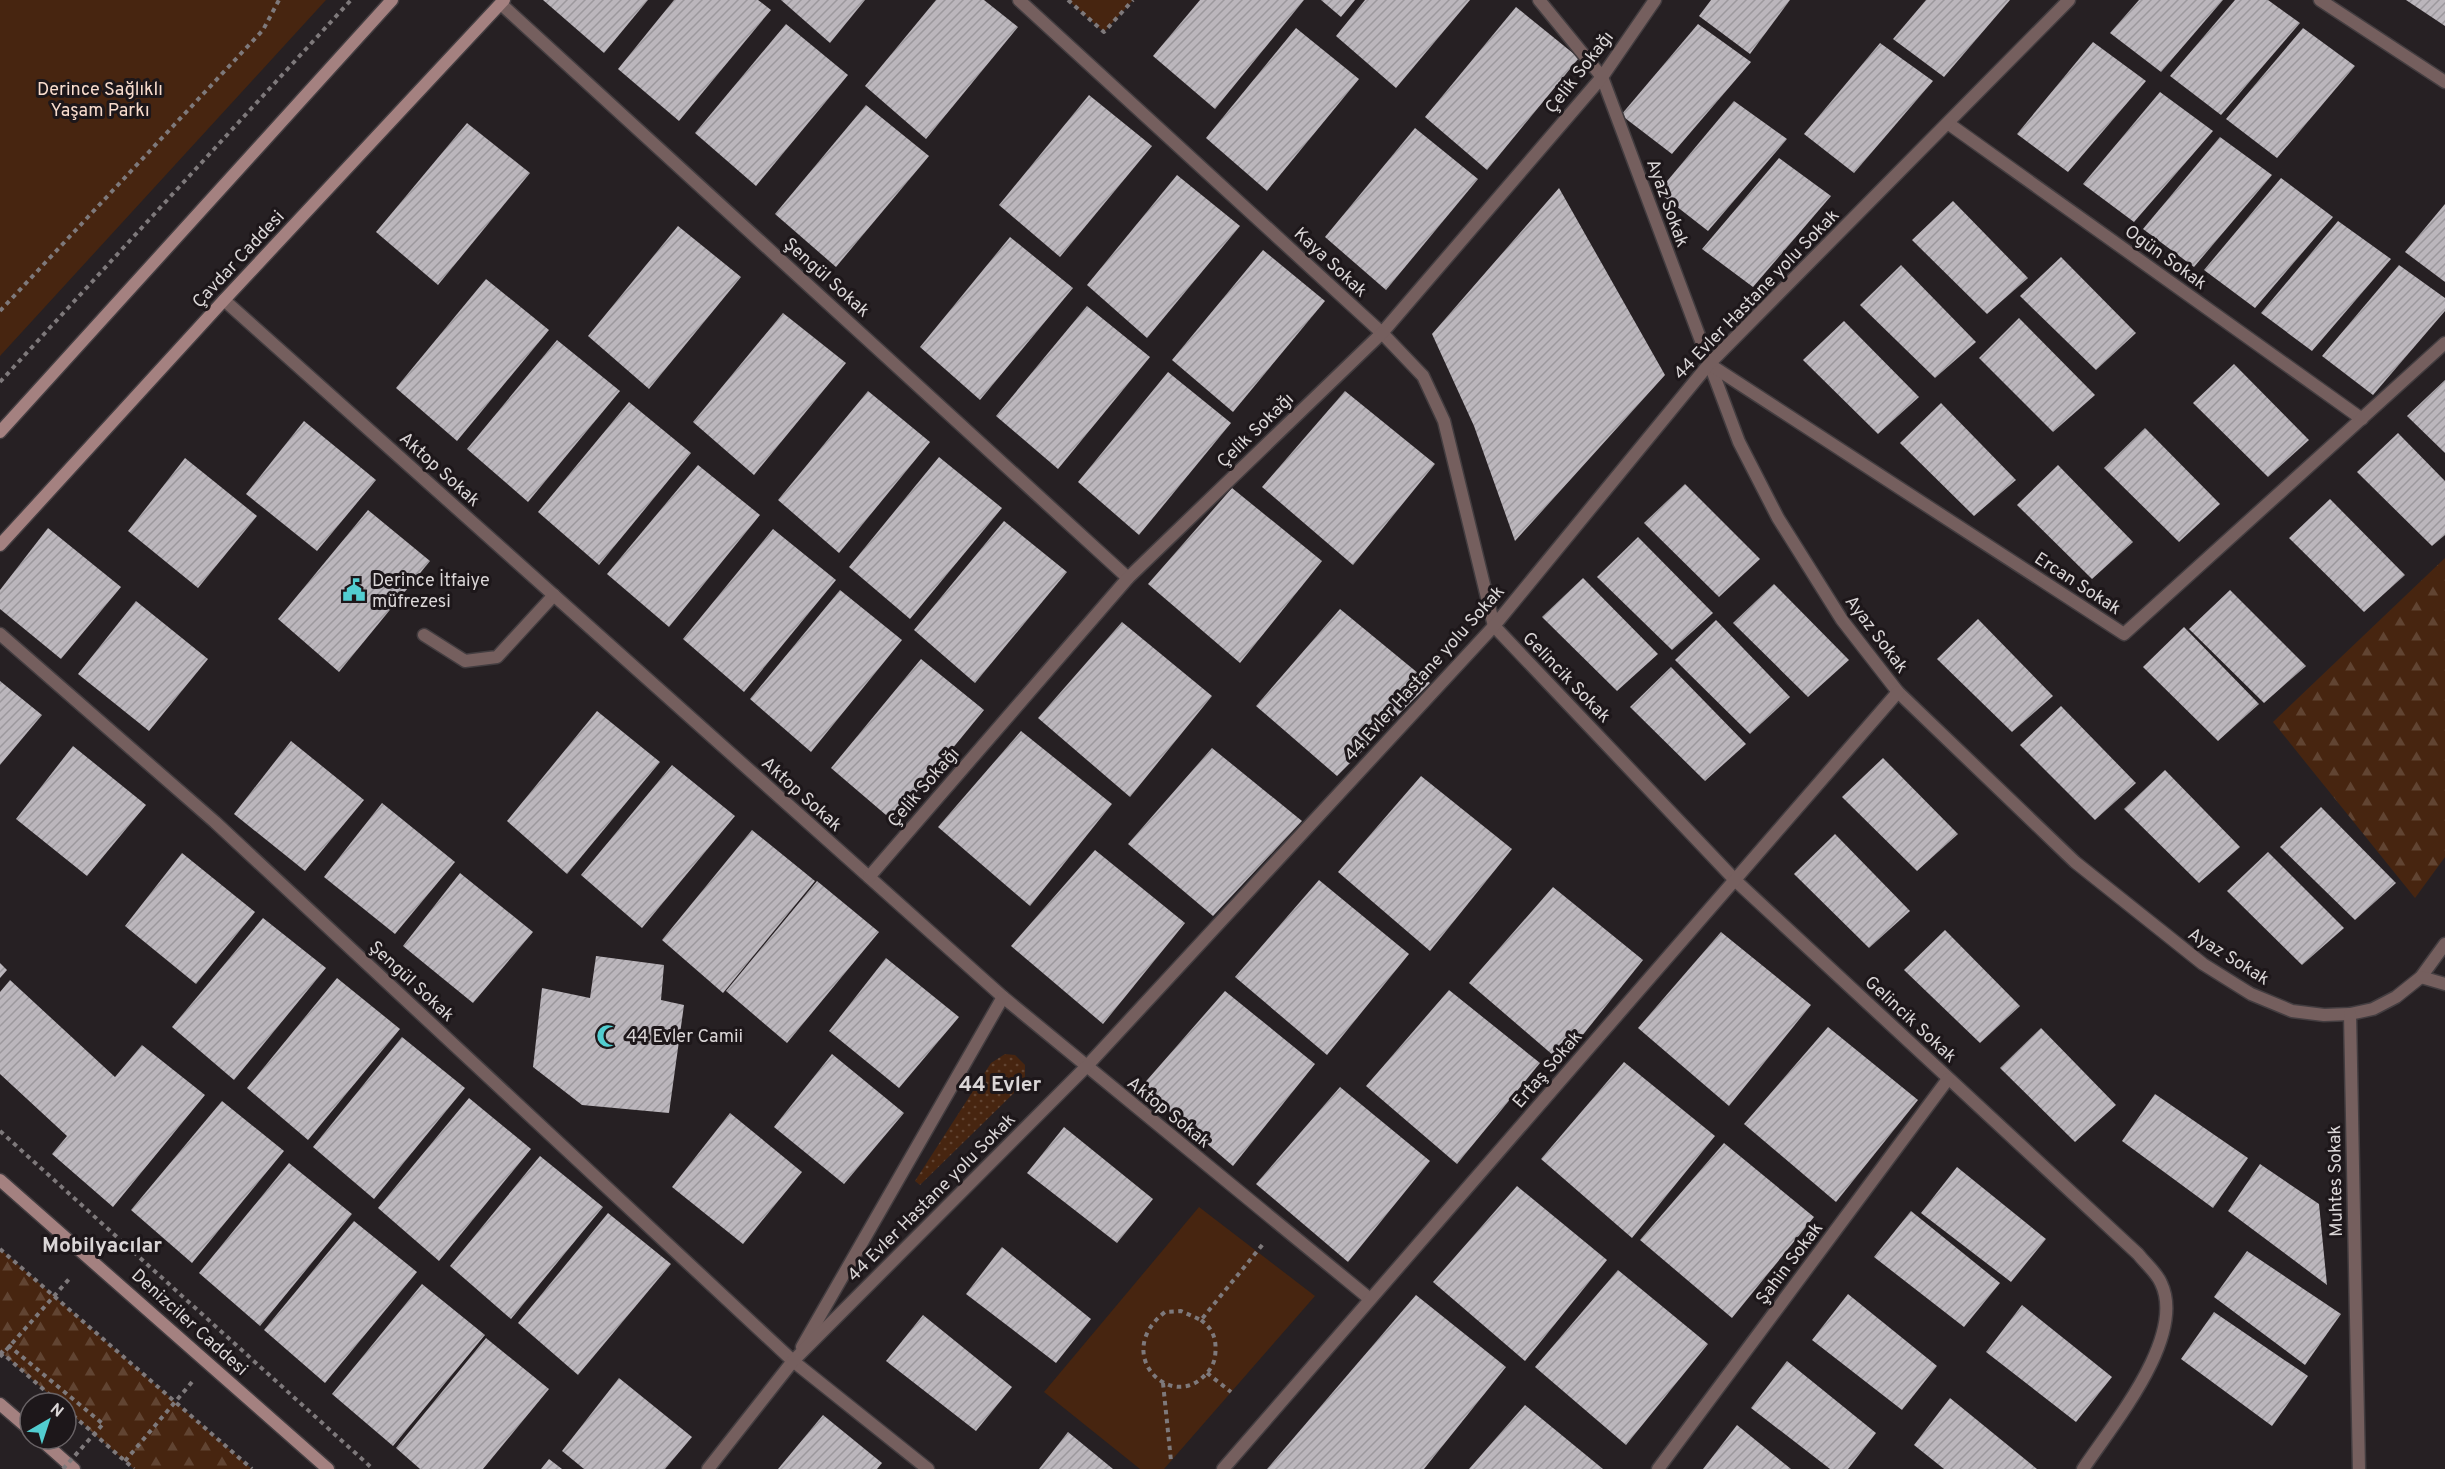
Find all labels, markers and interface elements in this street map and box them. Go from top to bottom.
street label: Çelik Sokağı [1541,27,1620,119]
park label: Derince Sağlıklı Yaşam Parkı [37,79,163,123]
street label: Ayaz Sokak [1640,156,1693,251]
street label: 44 Evler Hastane yolu Sokak [1669,205,1845,385]
street label: Çavdar Caddesi [188,206,290,314]
street label: Ogün Sokak [2119,221,2211,296]
street label: Kaya Sokak [1288,223,1372,303]
street label: Şengül Sokak [778,233,874,323]
street label: Çelik Sokağı [1213,389,1300,474]
street label: Aktop Sokak [394,428,484,513]
street label: Ercan Sokak [2029,548,2125,621]
place label: Derince İtfaiye müfrezesi [372,568,490,614]
public building icon: Derince İtfaiye müfrezesi [341,577,367,603]
street label: 44 Evler Hastane yolu Sokak [1340,581,1510,767]
street label: Ayaz Sokak [1839,591,1913,679]
street label: Gelincik Sokak [1517,628,1615,728]
street label: Çelik Sokağı [883,743,965,833]
street label: Aktop Sokak [756,753,846,838]
street label: Ayaz Sokak [2183,923,2273,991]
street label: Şengül Sokak [363,937,459,1028]
street label: Gelincik Sokak [1859,972,1961,1069]
mosque icon: 44 Evler Camii [595,1023,621,1049]
place label: 44 Evler Camii [626,1026,743,1049]
street label: Ertaş Sokak [1508,1026,1588,1114]
district label: 44 Evler [959,1072,1042,1099]
street label: Aktop Sokak [1121,1072,1215,1154]
street label: 44 Evler Hastane yolu Sokak [843,1109,1021,1287]
street label: Muhtes Sokak [2324,1125,2349,1237]
street label: Şahin Sokak [1752,1218,1829,1310]
district label: Mobilyacılar [42,1233,162,1260]
street label: Denizciler Caddesi [126,1265,252,1382]
north arrow [18,1391,78,1451]
text: N [45,1400,67,1422]

